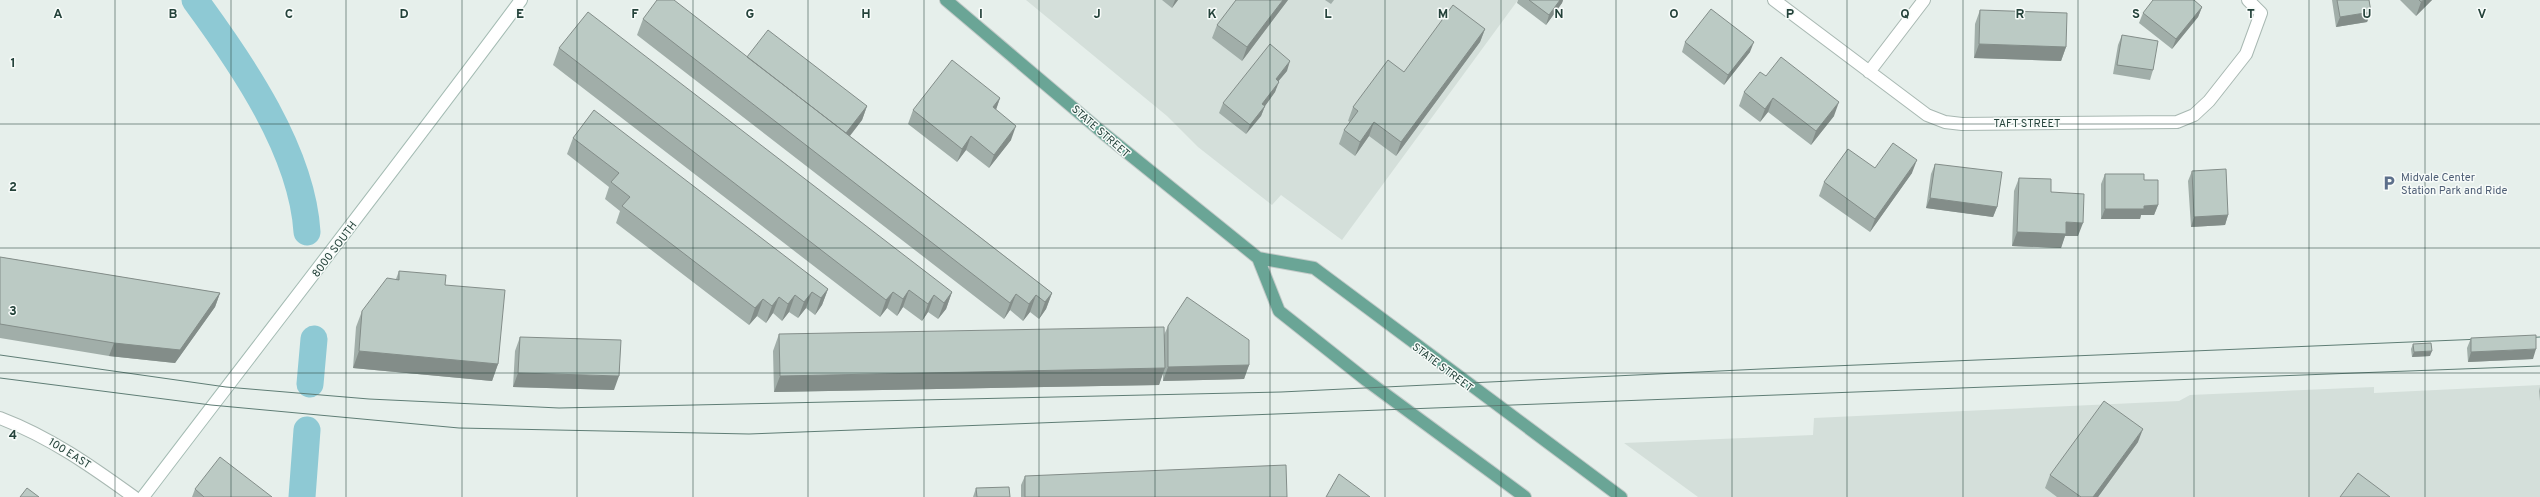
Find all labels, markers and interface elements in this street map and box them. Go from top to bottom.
text: A [53,7,63,23]
text: B [169,7,178,23]
text: C [285,7,293,23]
text: D [399,7,409,23]
text: E [516,7,524,23]
text: F [631,7,639,23]
text: G [746,7,755,23]
text: H [861,7,871,23]
text: I [979,7,983,23]
text: J [1093,7,1101,23]
text: K [1207,7,1217,23]
text: L [1324,7,1332,23]
text: M [1438,7,1448,23]
text: N [1554,7,1564,23]
text: O [1669,7,1679,23]
text: P [1786,7,1795,23]
text: Q [1900,7,1910,23]
text: R [2016,7,2025,23]
text: S [2132,7,2140,23]
text: T [2247,7,2255,23]
text: U [2362,7,2372,23]
text: V [2478,7,2487,23]
text: 1 [10,56,16,72]
street label: STATE STREET [1068,103,1132,161]
street label: TAFT STREET [1994,117,2060,131]
place label: Midvale Center Station Park and Ride [2401,171,2507,198]
parking icon: Midvale Center Station Park and Ride [2380,174,2398,192]
text: 2 [9,180,17,196]
street label: 8000 SOUTH [309,219,360,280]
text: 3 [9,304,17,320]
street label: STATE STREET [1409,340,1476,395]
text: 4 [9,428,17,444]
street label: 100 EAST [46,435,93,472]

